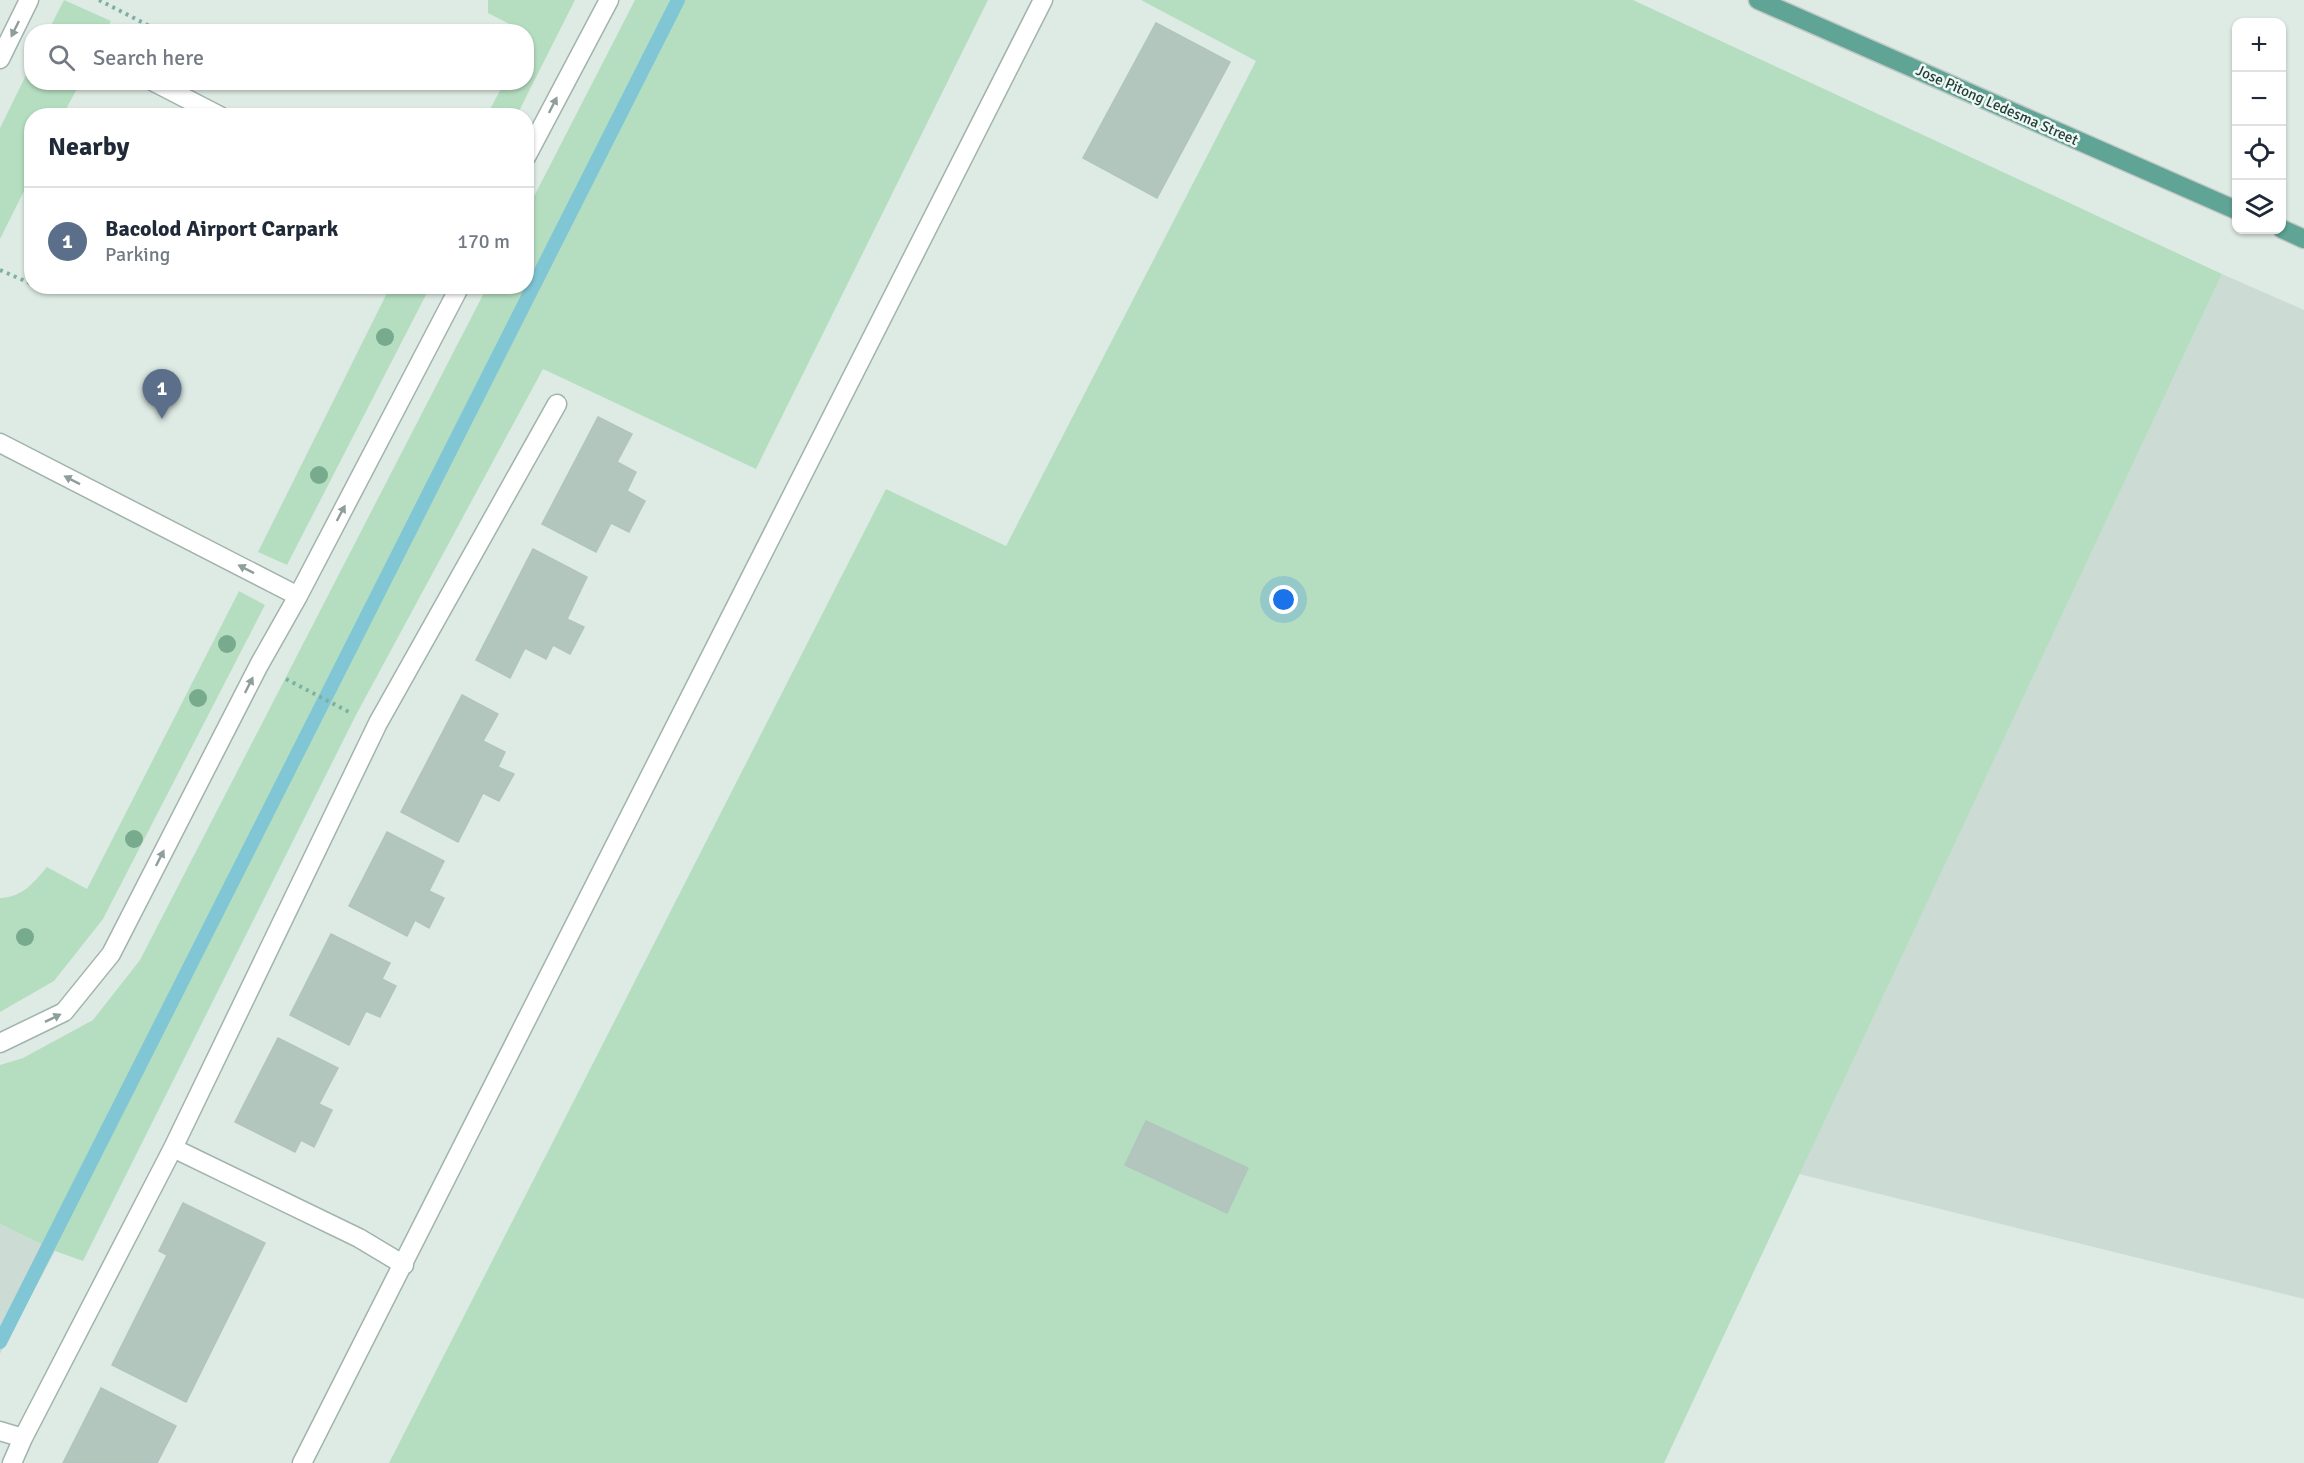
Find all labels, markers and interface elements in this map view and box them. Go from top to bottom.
map controls [2232,18,2286,234]
button: + [2232,18,2286,72]
one-way arrow [10,21,19,38]
search box [24,24,534,90]
icon: search [45,41,78,74]
text: Search here [93,44,204,71]
street label: Jose Pitong Ledesma Street [1913,61,2081,149]
button: − [2232,72,2286,126]
one-way arrow [548,96,558,113]
button: locate [2232,126,2286,180]
text: Nearby [48,131,129,163]
button: layers [2232,180,2286,234]
text: Bacolod Airport Carpark [105,215,338,242]
text: 1 [62,229,73,254]
text: 170 m [457,229,510,254]
text: Parking [105,242,170,267]
pin: 1 [142,370,182,419]
one-way arrow [63,475,80,485]
one-way arrow [336,504,346,521]
one-way arrow [237,564,254,574]
your location [1269,585,1298,614]
one-way arrow [244,676,254,693]
one-way arrow [155,850,165,867]
one-way arrow [44,1013,61,1022]

